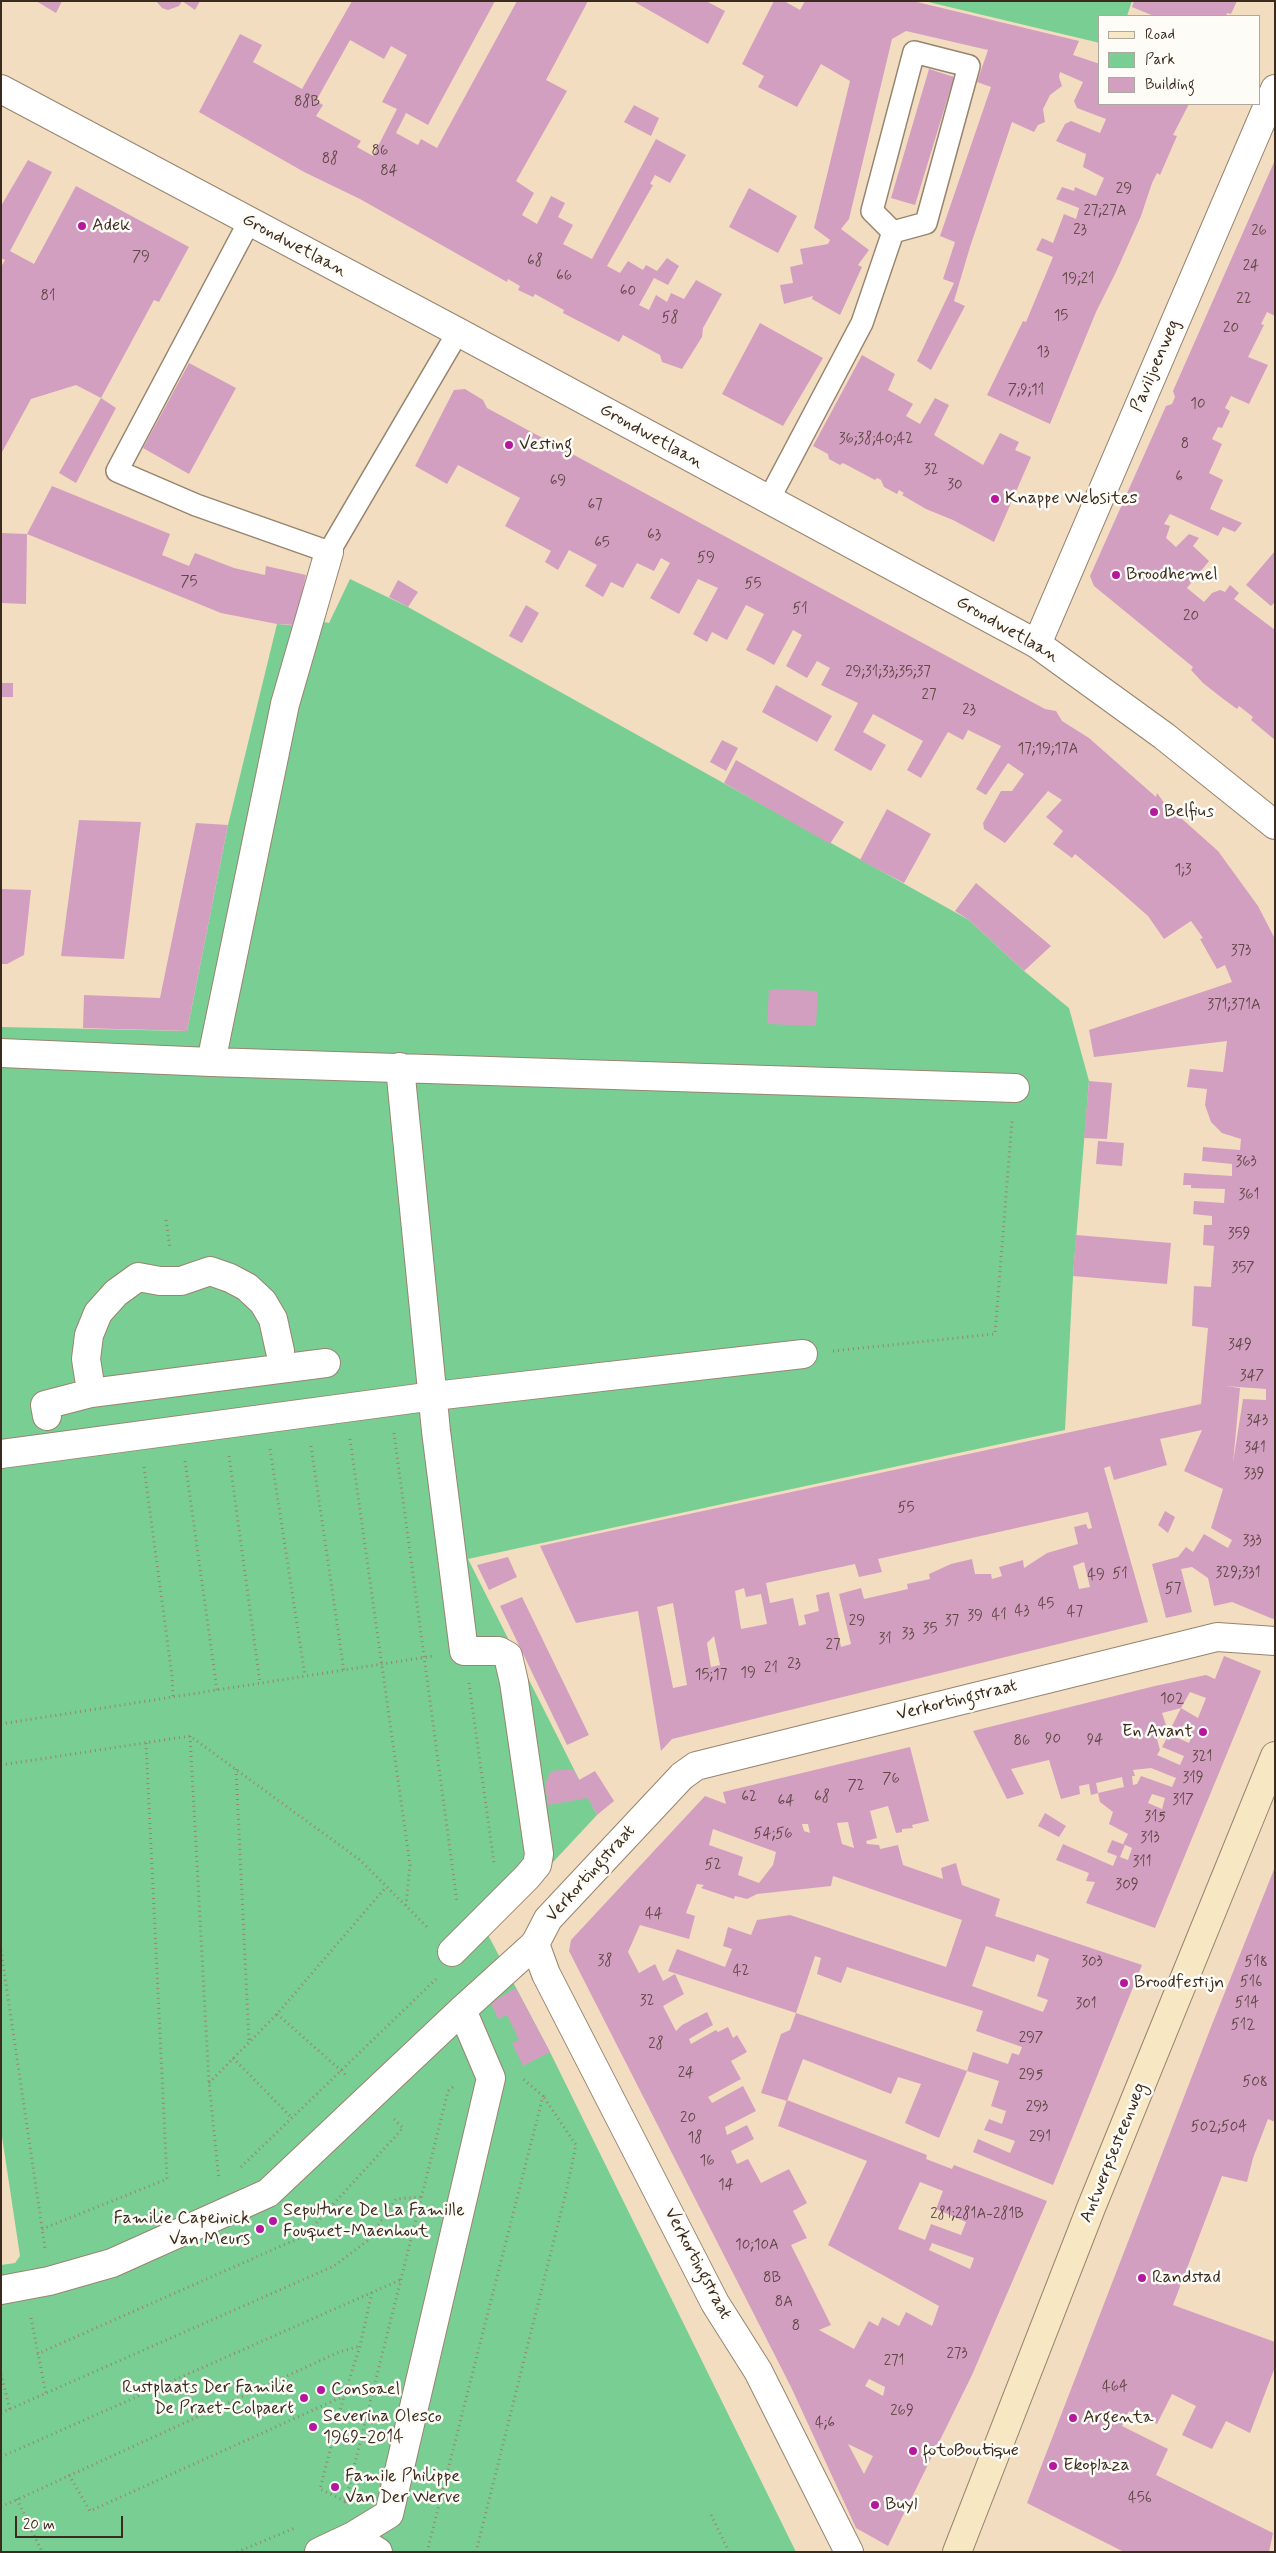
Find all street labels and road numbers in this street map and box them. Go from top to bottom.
street label: Grondwetlaan [238,209,350,283]
street label: Paviljoenweg [1127,317,1185,415]
street label: Grondwetlaan [595,400,707,474]
street label: Grondwetlaan [952,592,1062,668]
street label: Verkortingstraat [894,1676,1020,1726]
street label: Verkortingstraat [542,1821,640,1927]
street label: Antwerpsesteenweg [1076,2080,1152,2226]
street label: Verkortingstraat [658,2204,736,2324]

